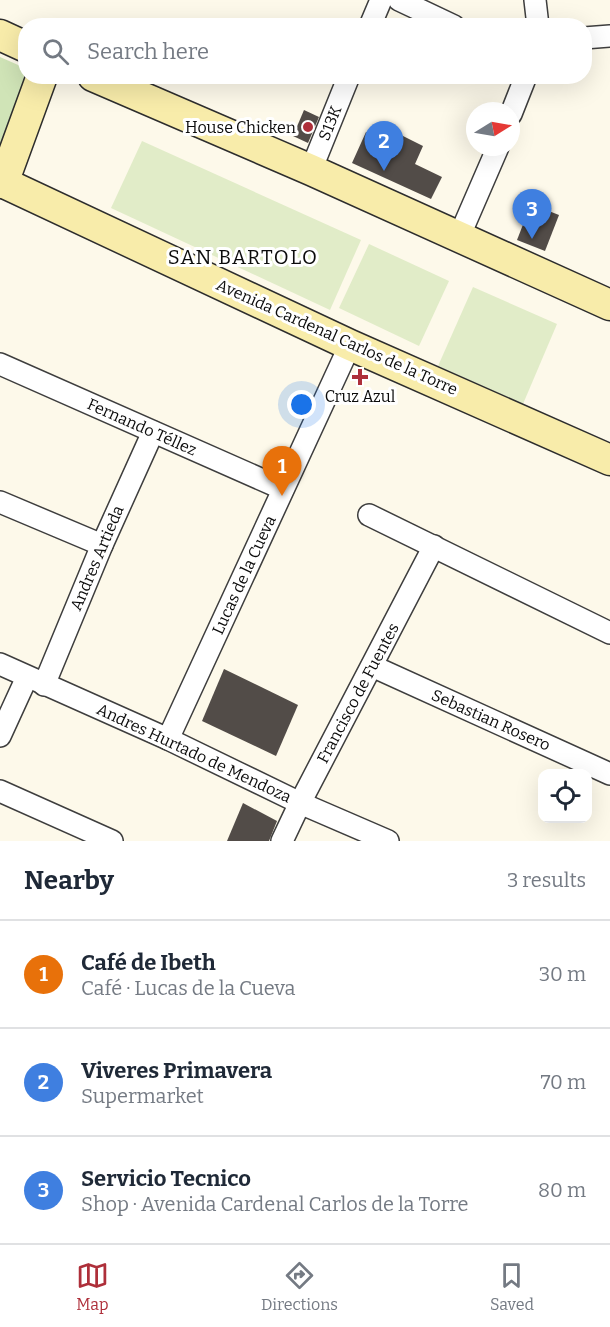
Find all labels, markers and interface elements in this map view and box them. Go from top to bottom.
search box [18,18,592,84]
icon: search [39,35,72,68]
text: Search here [87,38,209,65]
street label: S13K [314,102,346,143]
north arrow [466,102,520,156]
place label: House Chicken [185,118,296,137]
marker: House Chicken [301,120,315,134]
pin: 2 [364,122,404,171]
pin: 3 [512,190,552,239]
district label: SAN BARTOLO [168,245,318,269]
street label: Avenida Cardenal Carlos de la Torre [213,275,461,399]
marker: Cruz Azul [353,370,367,384]
place label: Cruz Azul [325,387,396,406]
your location [287,390,316,419]
street label: Fernando Téllez [84,394,200,460]
pin: 1 [262,446,302,496]
street label: Andres Artieda [66,502,128,613]
street label: Lucas de la Cueva [208,512,280,637]
street label: Francisco de Fuentes [313,620,403,766]
street label: Sebastian Rosero [429,685,553,755]
street label: Andres Hurtado de Mendoza [94,700,294,807]
map controls [538,769,592,823]
button: locate [538,769,592,823]
text: Nearby [24,865,114,896]
text: 3 results [507,868,586,892]
text: Café de Ibeth [81,949,216,976]
text: 1 [39,962,48,986]
text: 30 m [539,962,586,986]
text: Café · Lucas de la Cueva [81,976,295,1000]
text: Viveres Primavera [81,1057,272,1084]
text: 2 [38,1070,49,1094]
text: 70 m [540,1070,586,1094]
text: Supermarket [81,1084,204,1108]
text: Servicio Tecnico [81,1165,251,1192]
text: 3 [38,1178,49,1202]
text: 80 m [538,1178,586,1202]
text: Shop · Avenida Cardenal Carlos de la Torre [81,1192,469,1216]
tab: Map [76,1259,109,1314]
tab: Directions [261,1259,338,1314]
tab: Saved [490,1259,534,1314]

